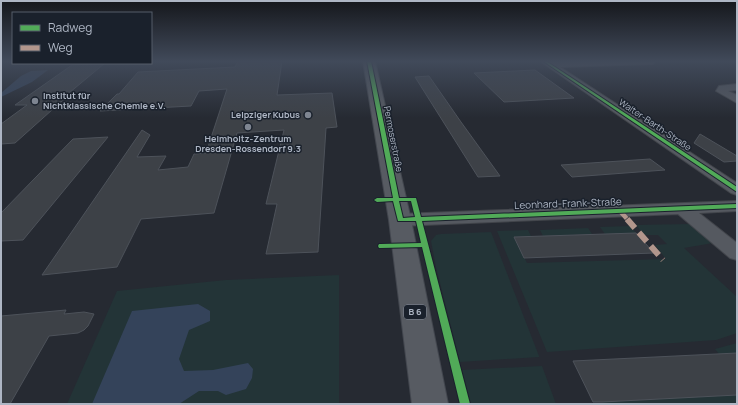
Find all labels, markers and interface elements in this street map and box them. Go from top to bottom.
legend [12,12,152,64]
text: Radweg [48,19,92,36]
text: Weg [48,39,73,56]
place label: Institut für Nichtklassische Chemie e.V. [43,89,166,112]
street label: Walter-Barth-Straße [616,95,694,154]
marker: Institut für Nichtklassische Chemie e.V. [30,96,40,106]
street label: Permoserstraße [381,105,406,173]
place label: Leipziger Kubus [231,108,300,121]
marker: Leipziger Kubus [303,110,313,120]
marker: Helmholtz-Zentrum Dresden-Rossendorf 9.3 [243,122,253,132]
place label: Helmholtz-Zentrum Dresden-Rossendorf 9.3 [195,132,301,155]
street label: Leonhard-Frank-Straße [514,194,622,212]
road number: B 6 [404,305,426,319]

